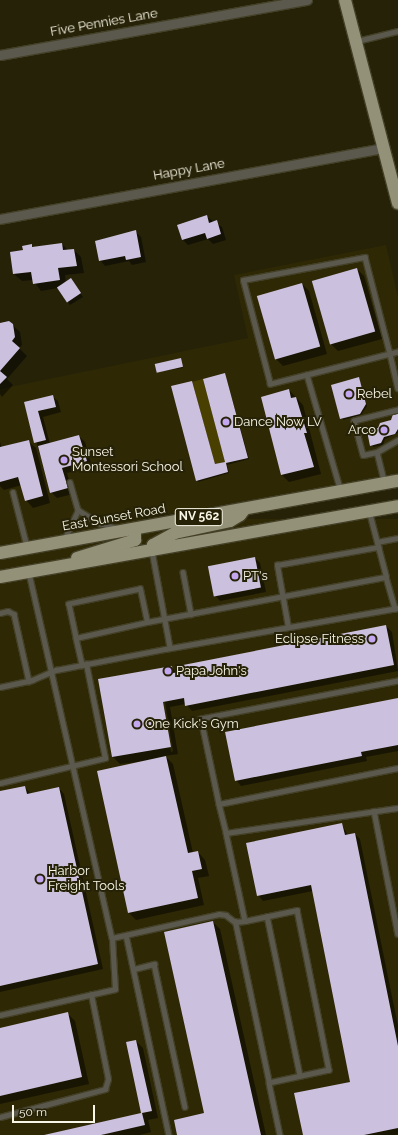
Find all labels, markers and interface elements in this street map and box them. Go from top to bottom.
street label: Five Pennies Lane [49,6,159,40]
street label: Happy Lane [152,156,226,184]
place label: Rebel [357,386,392,402]
marker: Rebel [344,389,354,399]
place label: Dance Now LV [234,414,322,430]
marker: Dance Now LV [221,417,231,427]
place label: Arco [348,422,376,438]
marker: Arco [379,425,389,435]
place label: Sunset Montessori School [72,445,183,476]
marker: Sunset Montessori School [59,455,69,465]
street label: East Sunset Road [61,501,167,535]
road number: NV 562 [174,507,224,527]
place label: PT's [243,568,268,584]
marker: PT's [230,571,240,581]
place label: Eclipse Fitness [275,631,364,647]
marker: Eclipse Fitness [367,634,377,644]
place label: Papa John's [176,663,247,679]
marker: Papa John's [163,666,173,676]
place label: One Kick's Gym [145,716,239,732]
marker: One Kick's Gym [132,719,142,729]
place label: Harbor Freight Tools [48,864,125,895]
marker: Harbor Freight Tools [35,874,45,884]
scale bar [14,1097,97,1123]
text: 50 m [19,1105,47,1119]

